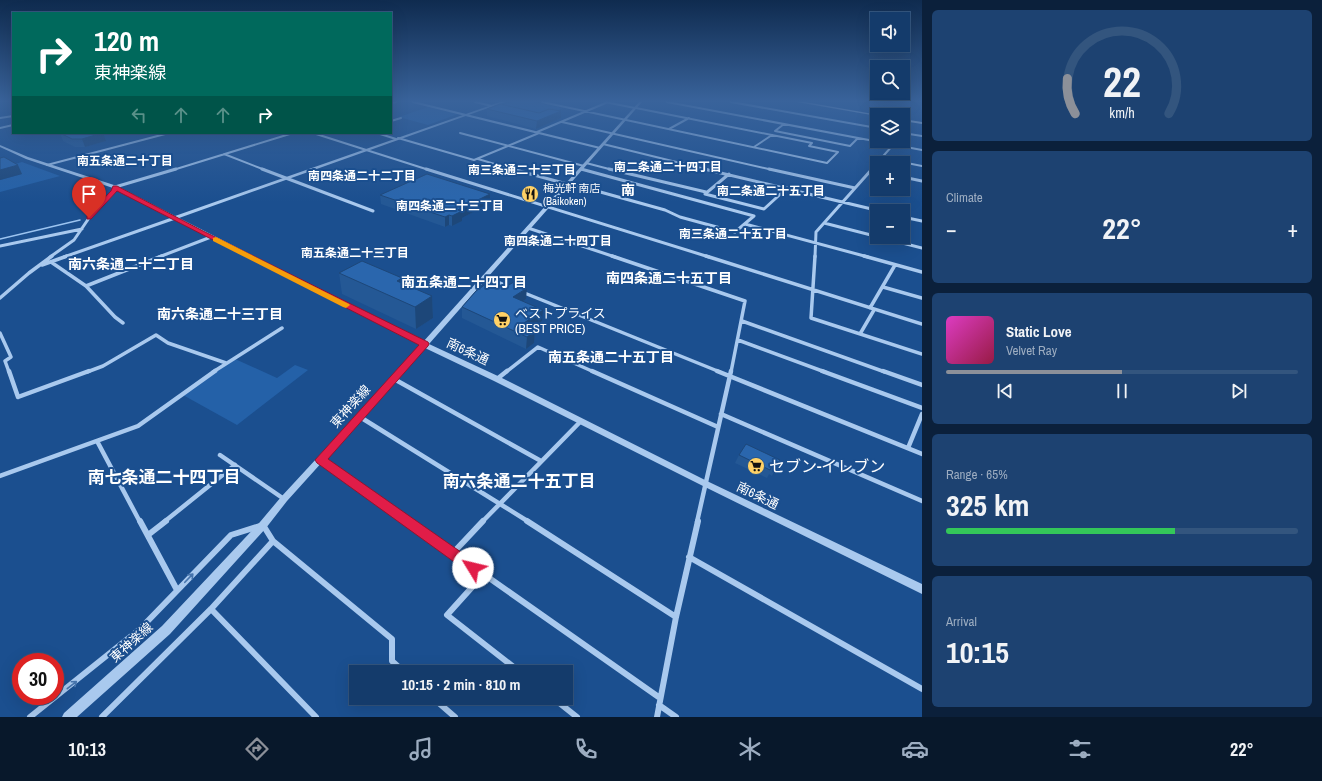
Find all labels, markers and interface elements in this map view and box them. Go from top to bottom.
map controls [870,12,910,244]
button: sound [870,12,910,52]
text: 120 m [94,22,159,60]
icon: right [28,28,80,80]
text: 22 [1103,54,1141,110]
text: 東神楽線 [94,60,166,85]
button: search [870,60,910,100]
text: km/h [1109,102,1135,121]
icon: left [128,104,150,126]
icon: ahead [170,104,192,126]
icon: ahead [212,104,234,126]
icon: right [254,104,276,126]
button: layers [870,108,910,148]
district label: 南五条通二十丁目 [77,153,173,169]
button: + [870,156,910,196]
district label: 南二条通二十四丁目 [614,159,722,175]
district label: 南三条通二十三丁目 [468,162,576,178]
district label: 南四条通二十二丁目 [308,168,416,184]
pin [72,177,106,218]
place label: 梅光軒 南店 (Baikoken) [543,181,601,208]
district label: 南 [621,181,635,199]
icon: arrive [78,183,100,205]
district label: 南二条通二十五丁目 [717,183,825,199]
restaurant icon: 梅光軒 南店 (Baikoken) [520,184,540,204]
text: Climate [946,189,983,206]
district label: 南四条通二十三丁目 [396,198,504,214]
button: − [870,204,910,244]
text: 22° [1102,208,1142,248]
text: − [946,214,957,244]
text: + [1287,214,1298,244]
district label: 南三条通二十五丁目 [679,226,787,242]
district label: 南四条通二十四丁目 [504,233,612,249]
district label: 南五条通二十三丁目 [301,245,409,261]
district label: 南六条通二十二丁目 [68,255,194,273]
district label: 南四条通二十五丁目 [606,269,732,287]
district label: 南五条通二十四丁目 [401,273,527,291]
district label: 南六条通二十三丁目 [157,305,283,323]
place label: ベストプライス (BEST PRICE) [515,305,606,337]
supermarket icon: ベストプライス (BEST PRICE) [492,310,512,330]
text: Static Love [1006,321,1072,342]
street label: 南6条通 [444,334,492,369]
text: Velvet Ray [1006,342,1057,359]
district label: 南五条通二十五丁目 [548,348,674,366]
icon: previous [994,380,1016,402]
icon: pause [1111,380,1133,402]
icon: next [1228,380,1250,402]
street label: 東神楽線 [327,381,374,431]
place label: セブン-イレブン [769,455,885,477]
supermarket icon: セブン-イレブン [746,456,766,476]
district label: 南七条通二十四丁目 [88,465,241,488]
text: Range · 65% [946,466,1008,483]
district label: 南六条通二十五丁目 [443,469,596,492]
street label: 南6条通 [734,478,782,513]
text: 325 km [946,485,1029,525]
position arrow [452,547,494,589]
one-way arrow [184,573,193,583]
text: Arrival [946,613,977,630]
street label: 東神楽線 [106,619,156,666]
text: 10:15 [946,632,1009,672]
speed limit sign: 30 [12,653,64,705]
text: 10:15 · 2 min · 810 m [402,674,520,695]
one-way arrow [67,680,78,689]
icon: directions [243,735,271,763]
icon: music [407,735,435,763]
icon: phone [572,735,600,763]
icon: climate [736,735,764,763]
icon: car [901,735,929,763]
icon: filters [1066,735,1094,763]
text: 10:13 [68,737,106,762]
text: 22° [1230,737,1254,762]

